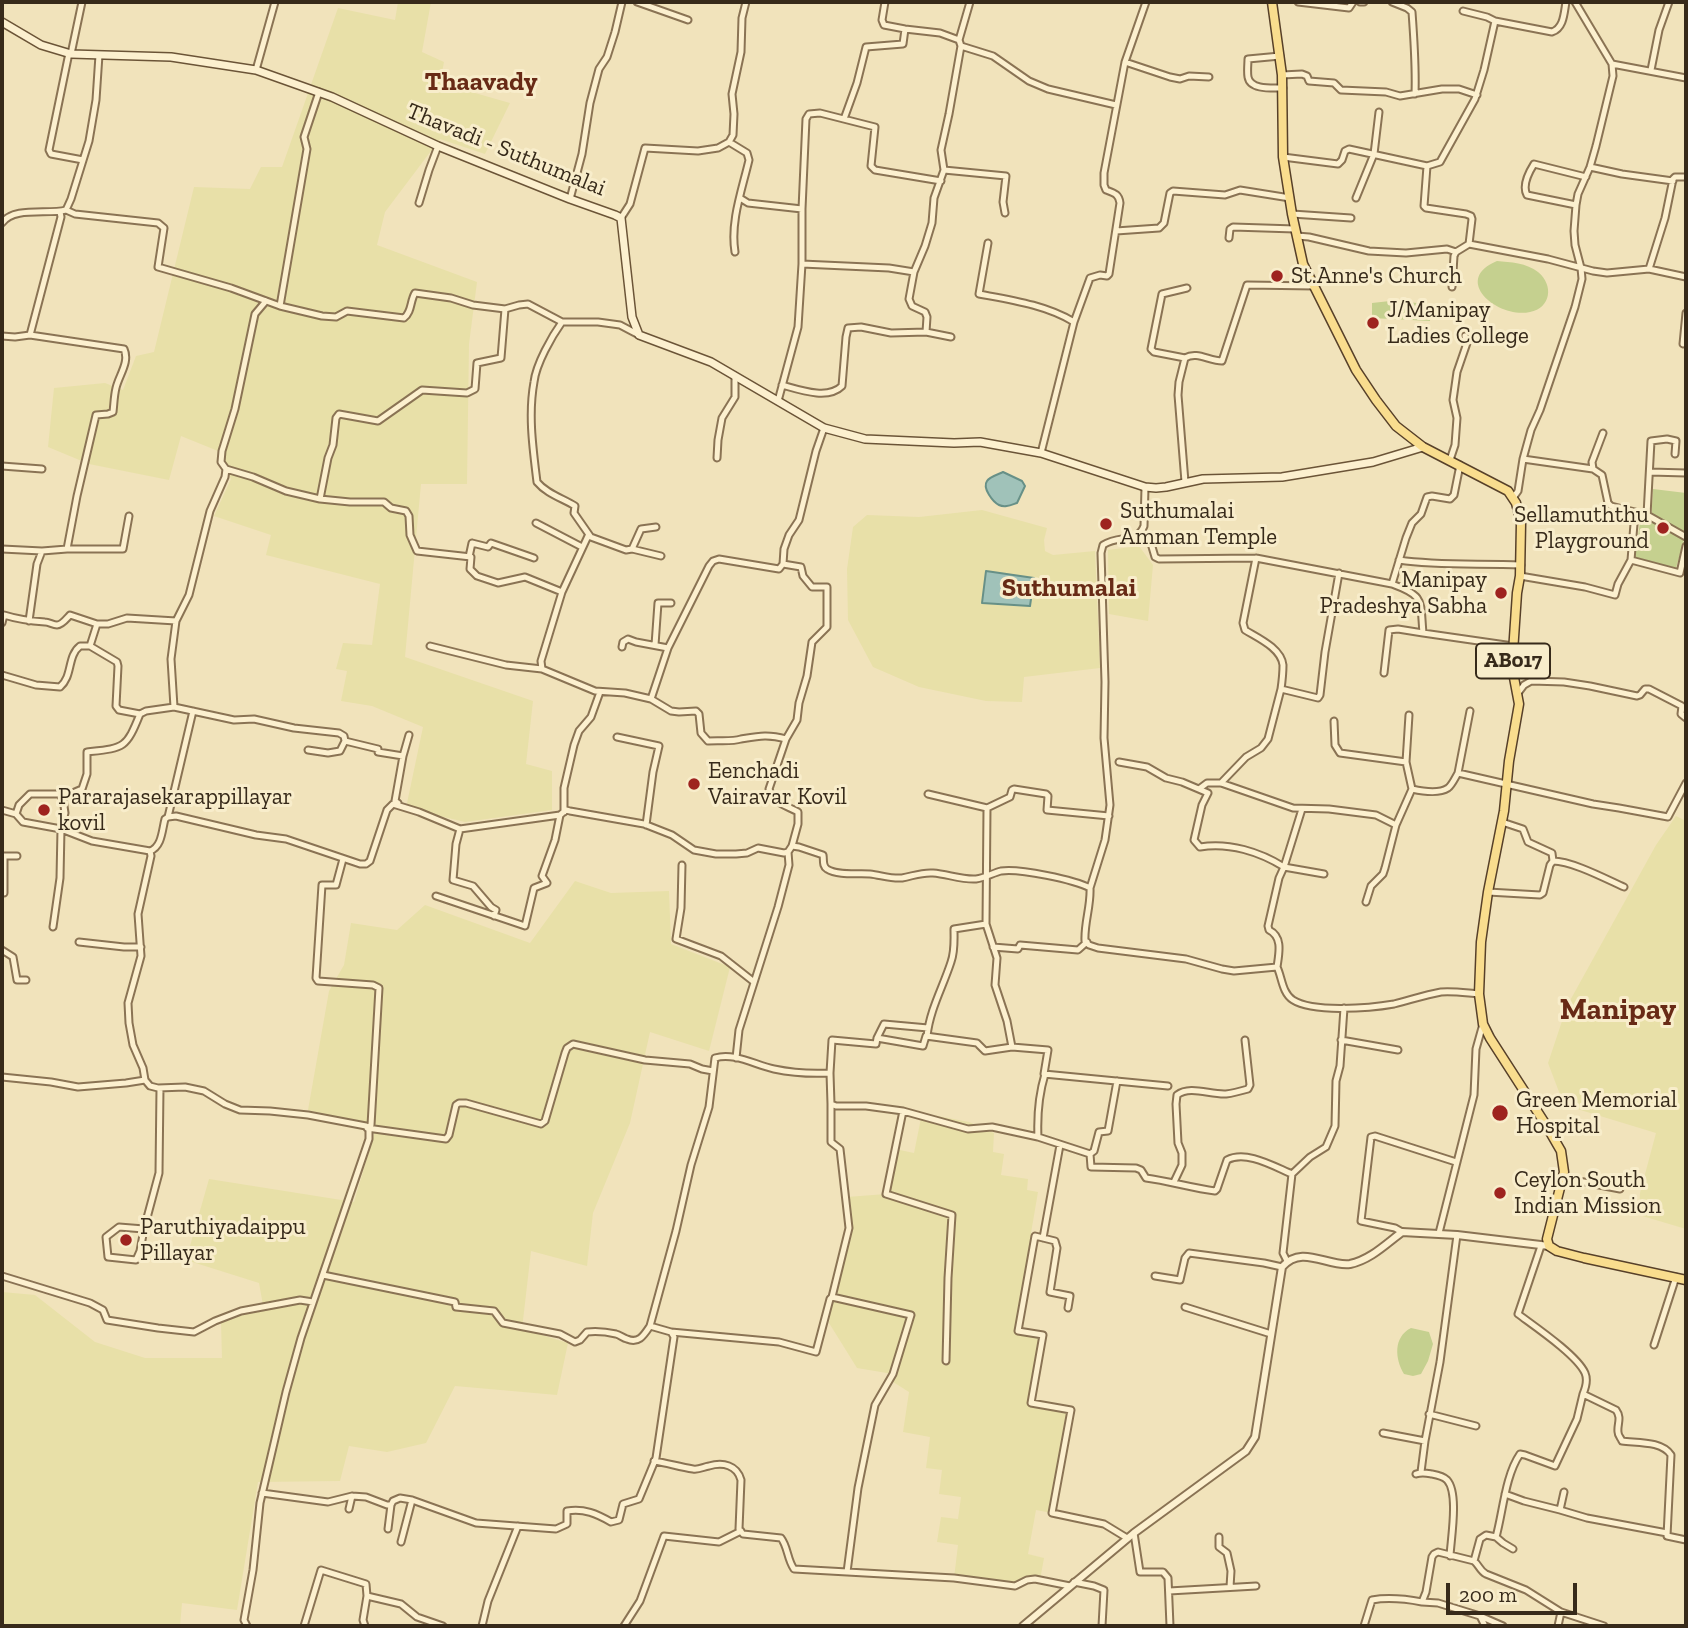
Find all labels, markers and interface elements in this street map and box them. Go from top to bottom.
district label: Thaavady [425,67,537,99]
street label: Thavadi - Suthumalai [402,97,610,203]
place label: St.Anne's Church [1291,262,1462,290]
marker: St.Anne's Church [1269,268,1285,284]
place label: J/Manipay Ladies College [1387,296,1529,350]
marker: J/Manipay Ladies College [1365,315,1381,331]
place label: Suthumalai Amman Temple [1120,497,1277,551]
place label: Sellamuththu Playground [1514,501,1649,555]
marker: Suthumalai Amman Temple [1098,516,1114,532]
marker: Sellamuththu Playground [1655,520,1671,536]
place label: Manipay Pradeshya Sabha [1319,566,1487,620]
district label: Suthumalai [1002,573,1136,605]
marker: Manipay Pradeshya Sabha [1493,585,1509,601]
road number: AB017 [1476,644,1550,678]
place label: Eenchadi Vairavar Kovil [708,757,847,811]
marker: Eenchadi Vairavar Kovil [686,776,702,792]
place label: Pararajasekarappillayar kovil [58,783,292,837]
marker: Pararajasekarappillayar kovil [36,802,52,818]
district label: Manipay [1560,992,1676,1028]
place label: Green Memorial Hospital [1516,1086,1677,1140]
marker: Green Memorial Hospital [1490,1103,1510,1123]
place label: Ceylon South Indian Mission [1514,1166,1661,1220]
marker: Ceylon South Indian Mission [1492,1185,1508,1201]
place label: Paruthiyadaippu Pillayar [140,1213,306,1267]
marker: Paruthiyadaippu Pillayar [118,1232,134,1248]
scale bar [1450,1568,1581,1612]
text: 200 m [1459,1582,1517,1607]

